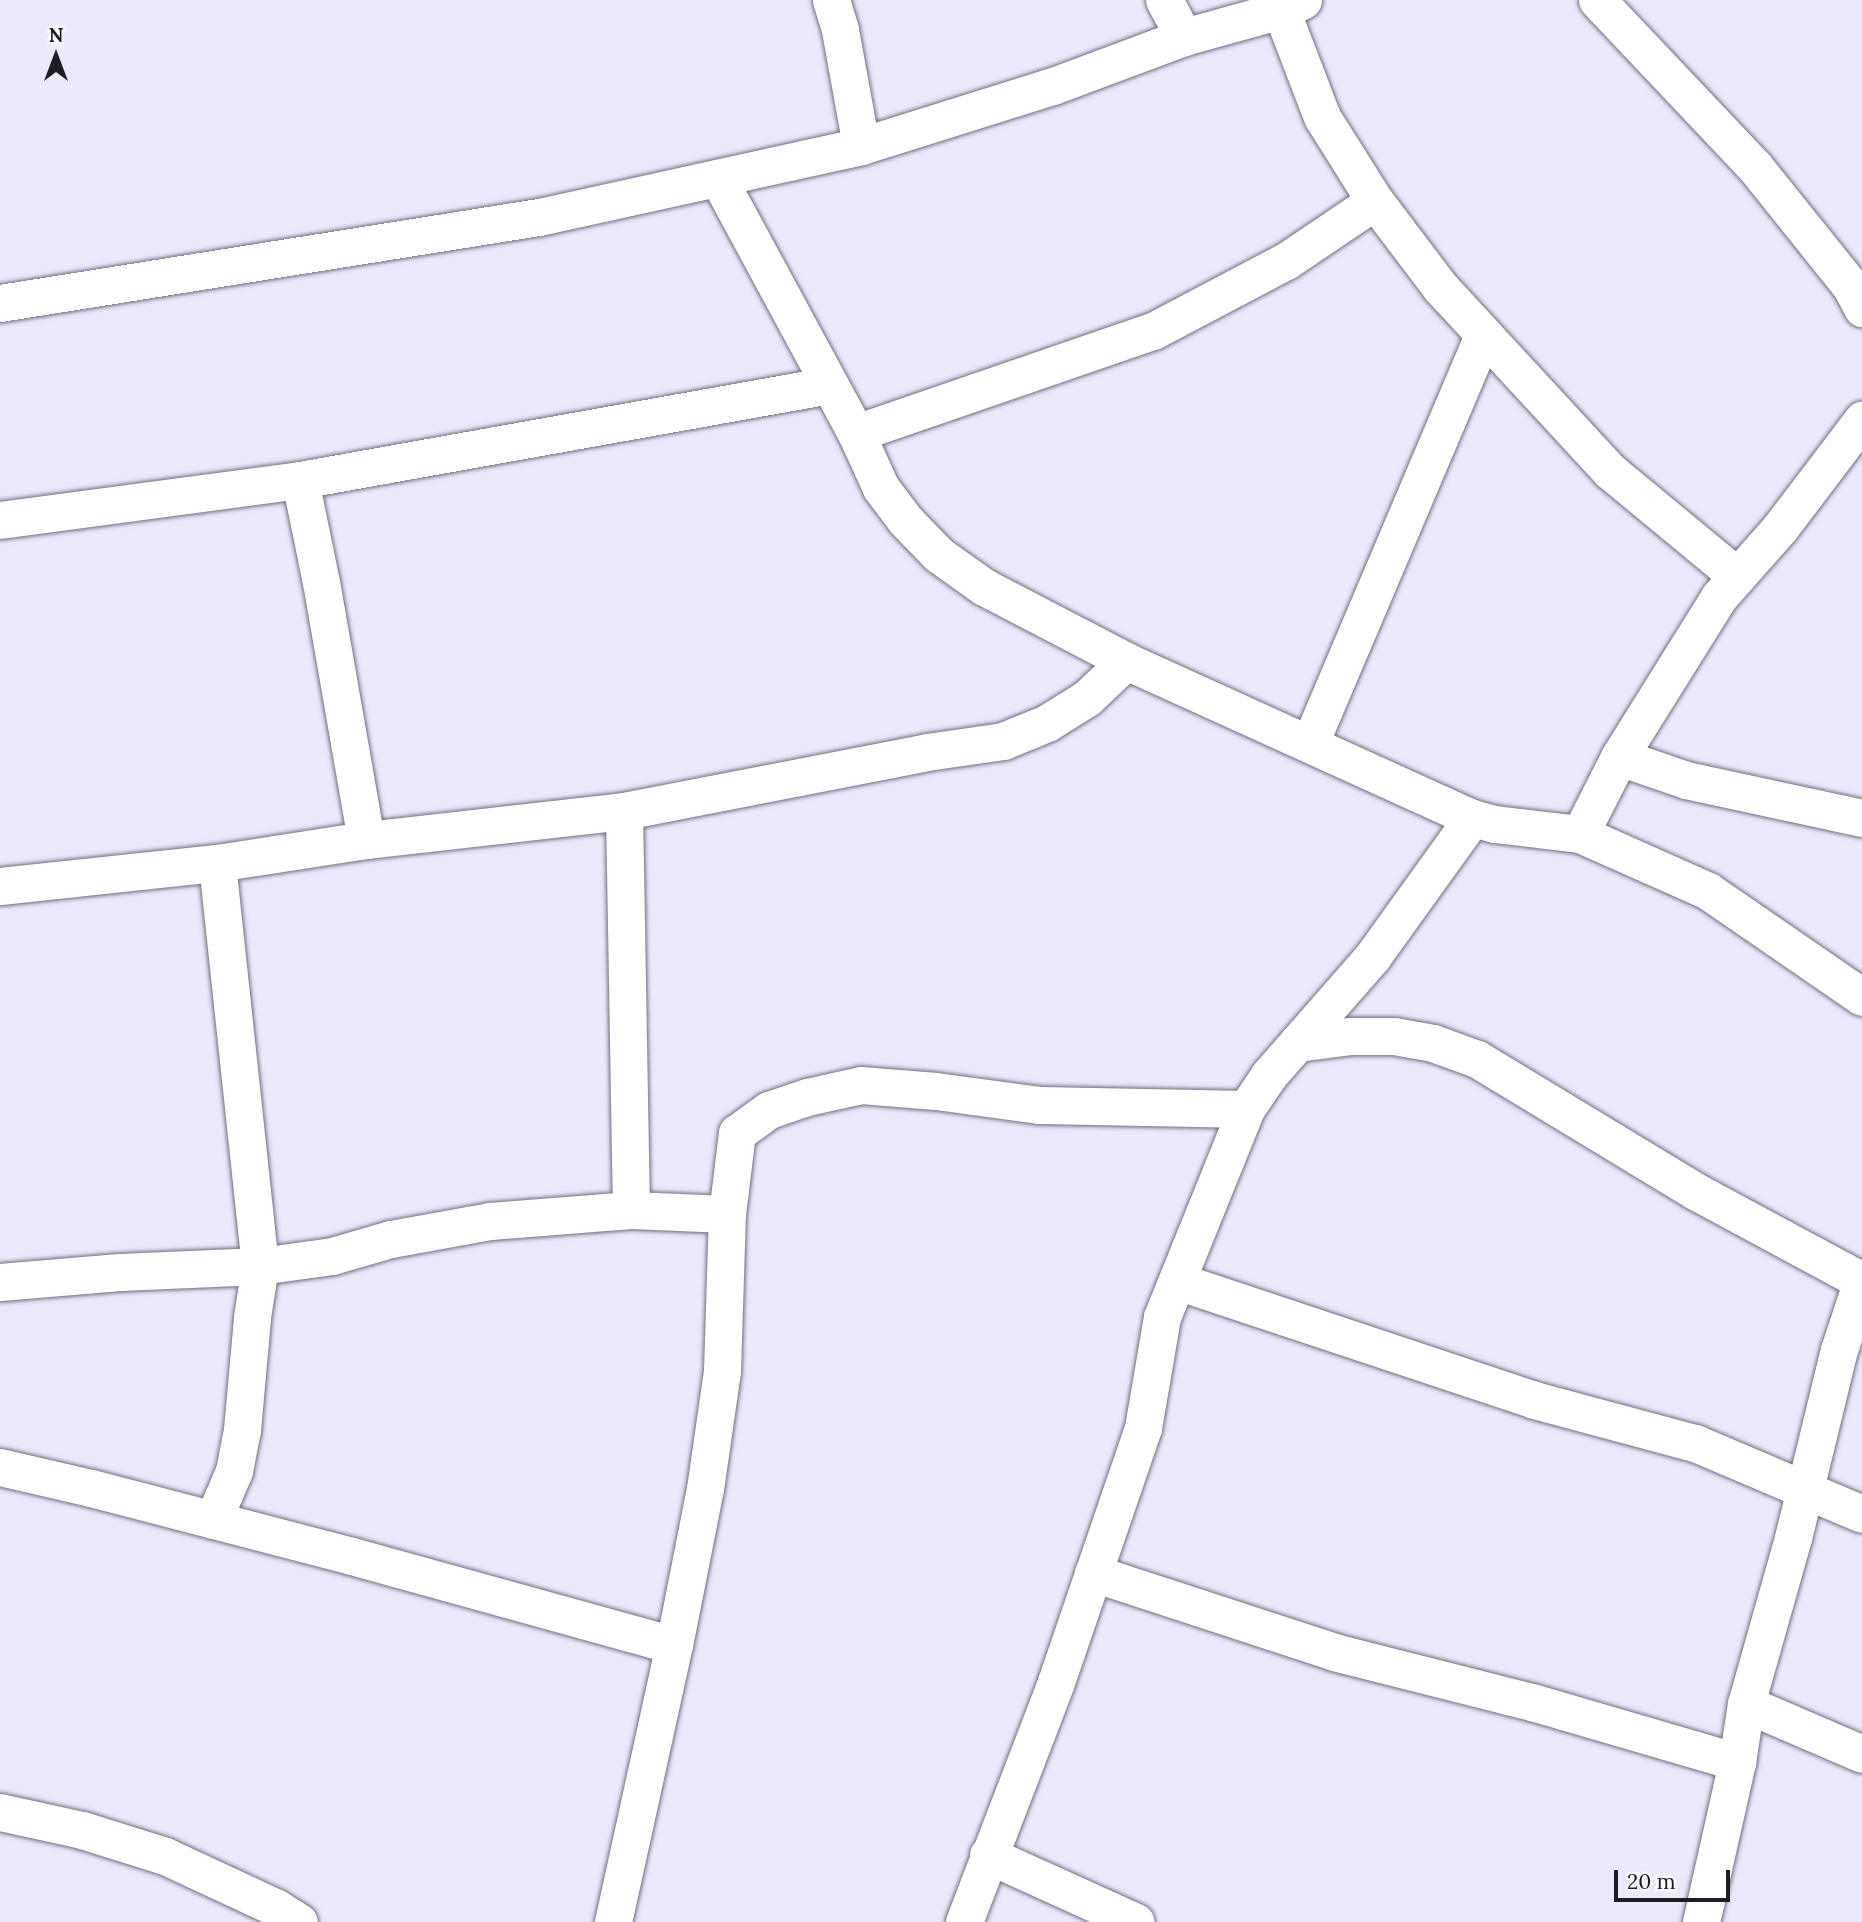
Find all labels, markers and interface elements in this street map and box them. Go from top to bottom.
north arrow [21,21,91,91]
text: N [49,23,63,47]
scale bar [1617,1856,1732,1900]
text: 20 m [1627,1868,1676,1895]

